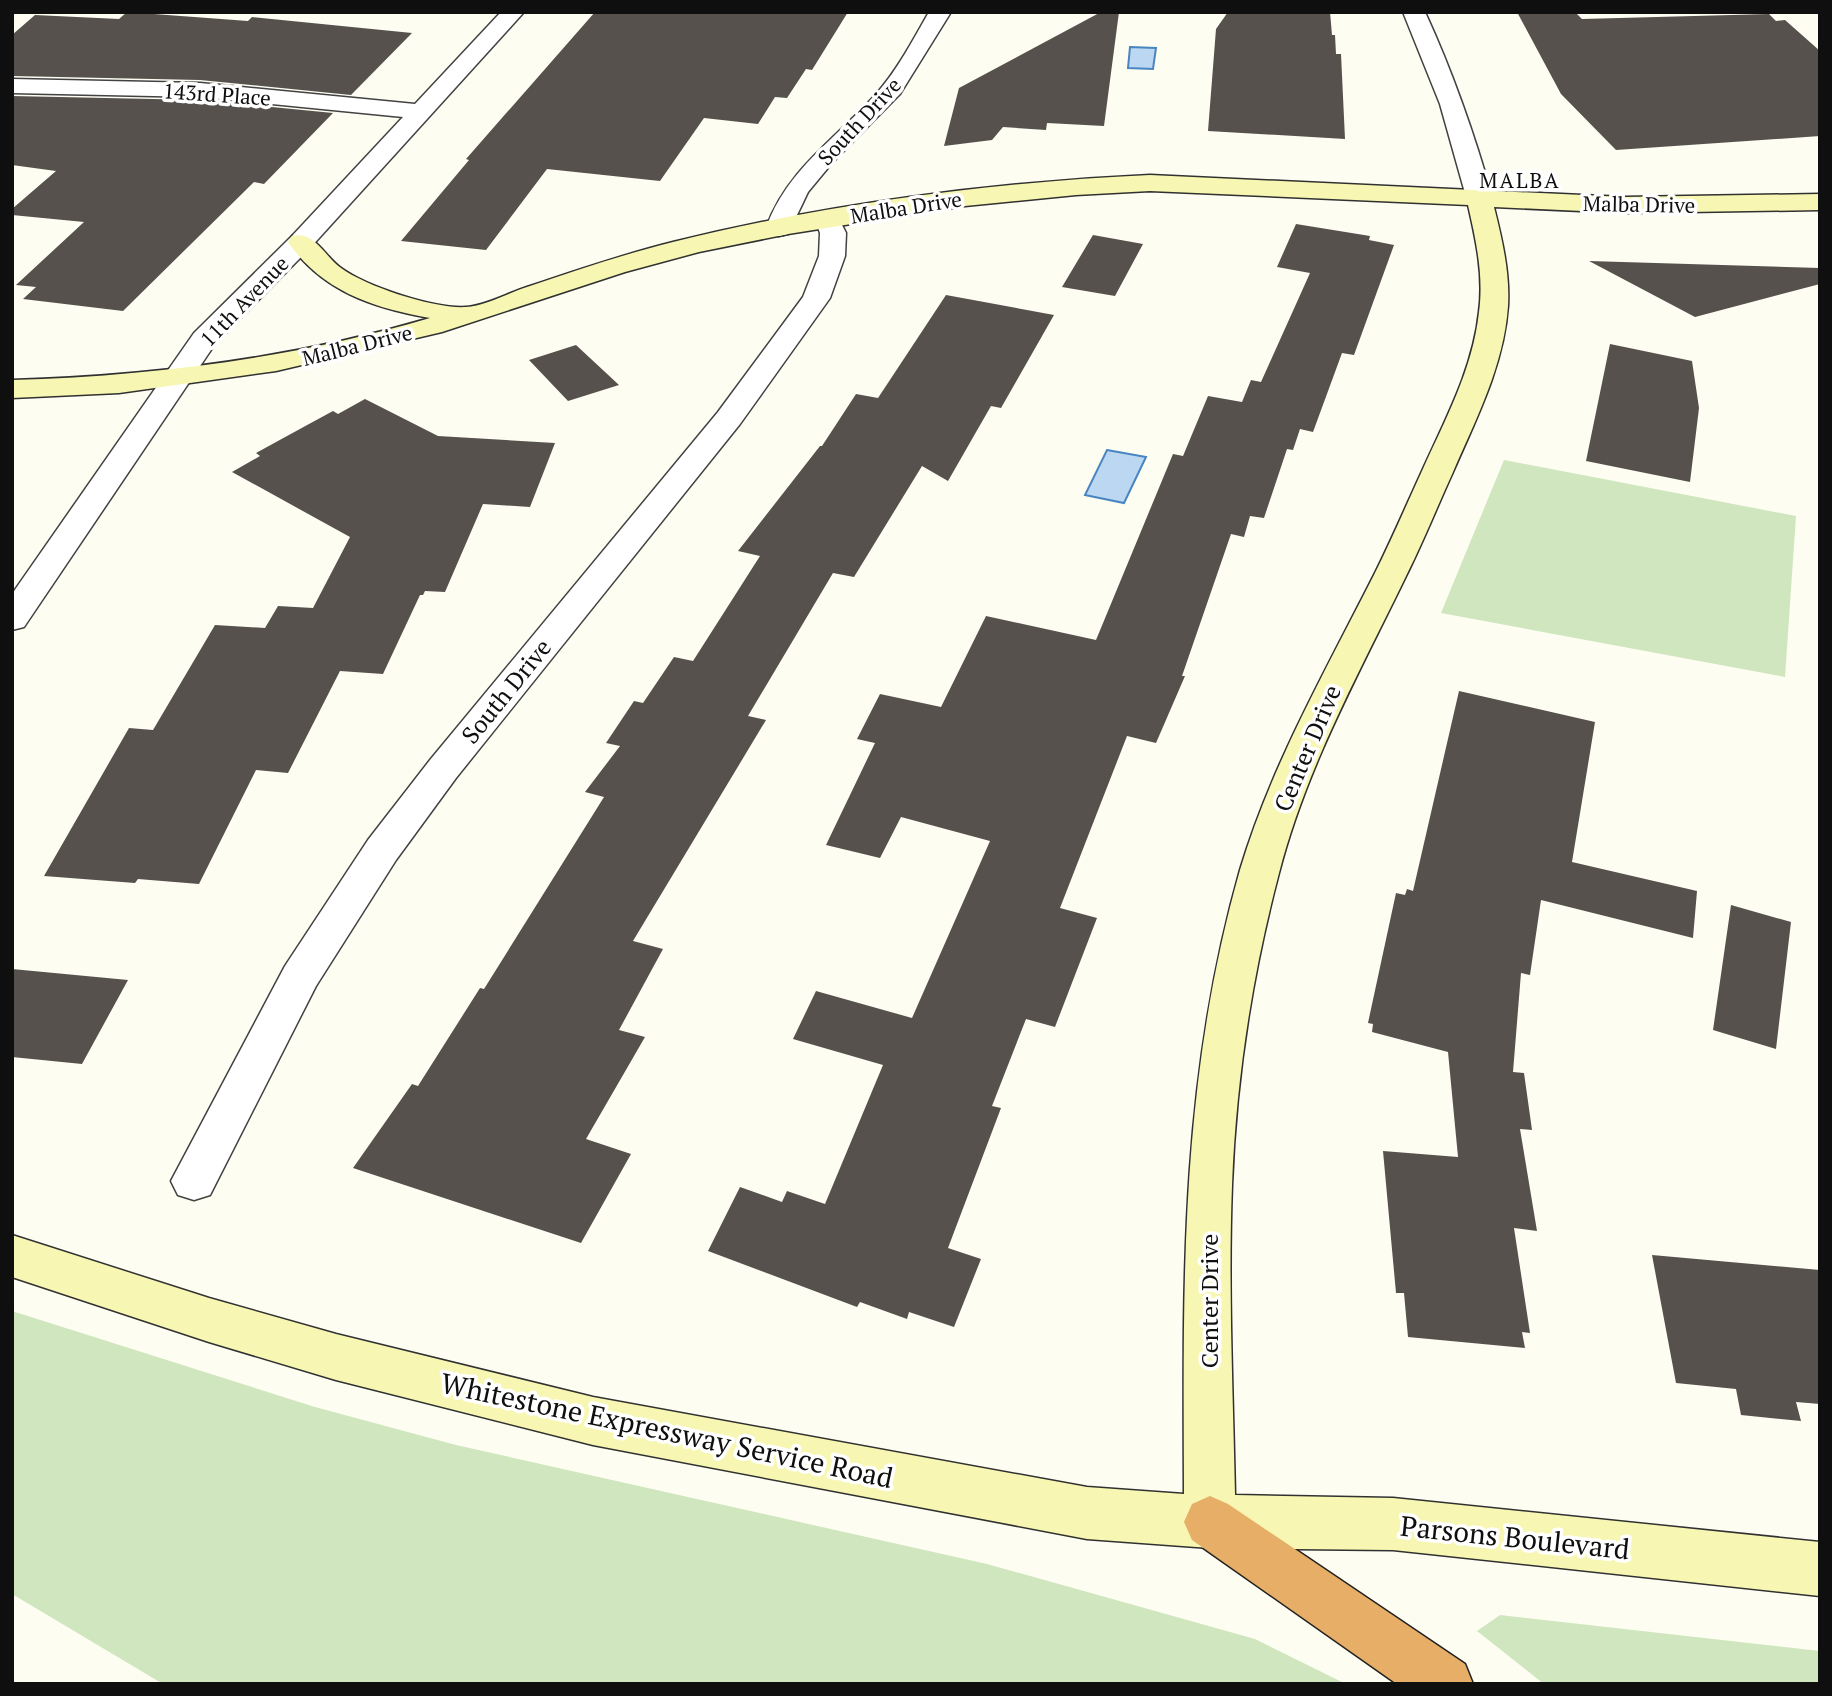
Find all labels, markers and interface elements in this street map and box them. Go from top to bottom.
street label: South Drive [811,71,907,171]
street label: 143rd Place [162,76,272,112]
district label: MALBA [1479,166,1561,194]
street label: Malba Drive [848,184,964,230]
street label: Malba Drive [1583,189,1695,219]
street label: 11th Avenue [194,250,294,352]
street label: Malba Drive [299,318,415,372]
street label: South Drive [454,632,558,750]
street label: Center Drive [1266,680,1348,816]
street label: Center Drive [1193,1234,1225,1368]
street label: Whitestone Expressway Service Road [438,1364,896,1496]
street label: Parsons Boulevard [1399,1507,1631,1567]

